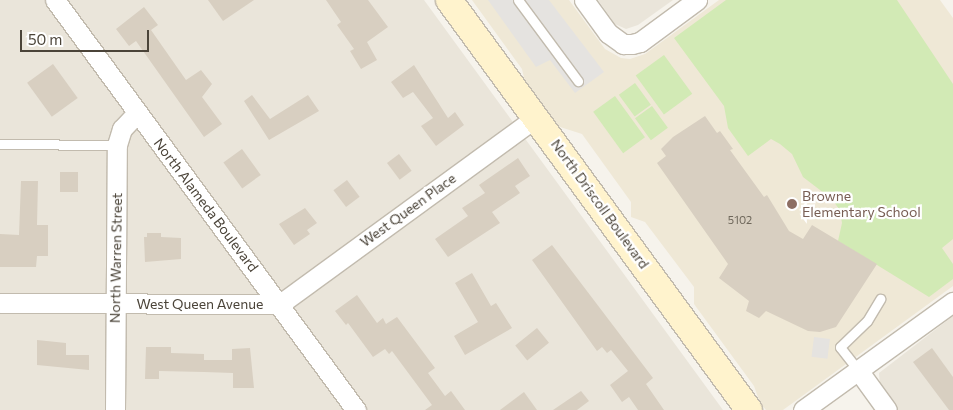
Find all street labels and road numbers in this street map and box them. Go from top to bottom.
street label: North Alameda Boulevard [150,135,262,275]
street label: North Driscoll Boulevard [547,136,653,272]
street label: West Queen Place [357,170,459,250]
street label: North Warren Street [106,193,126,323]
street label: West Queen Avenue [137,296,263,312]

